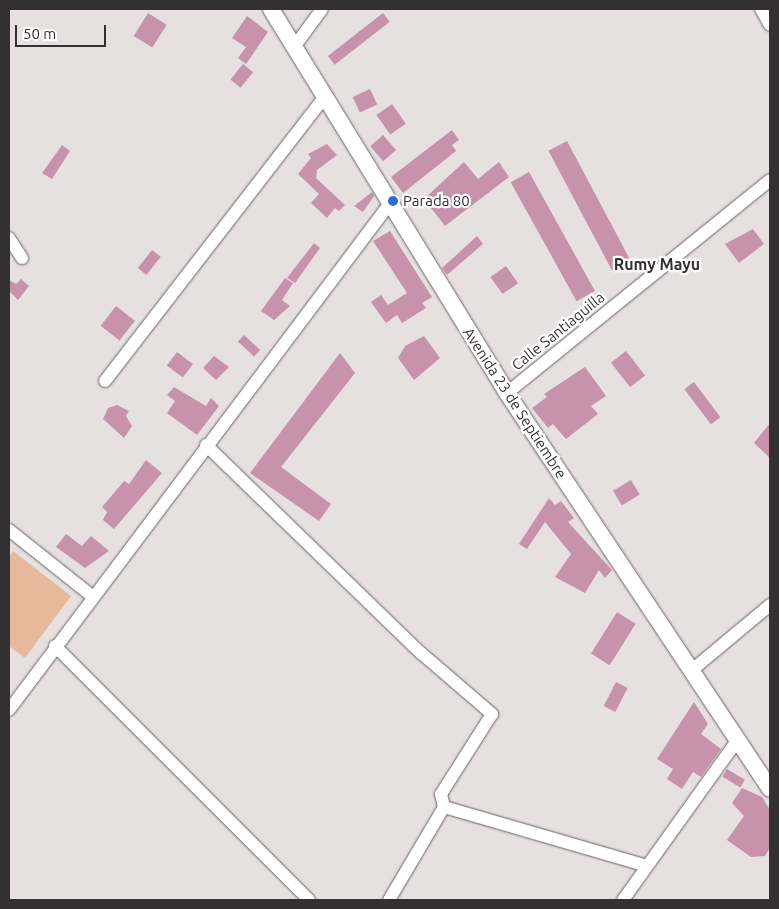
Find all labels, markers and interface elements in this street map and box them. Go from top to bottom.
scale bar [18,15,109,47]
text: 50 m [23,25,56,42]
place label: Parada 80 [403,192,470,210]
marker: Parada 80 [387,195,399,207]
district label: Rumy Mayu [614,254,700,274]
street label: Calle Santiaguilla [508,288,608,374]
street label: Avenida 23 de Septiembre [459,324,571,482]

